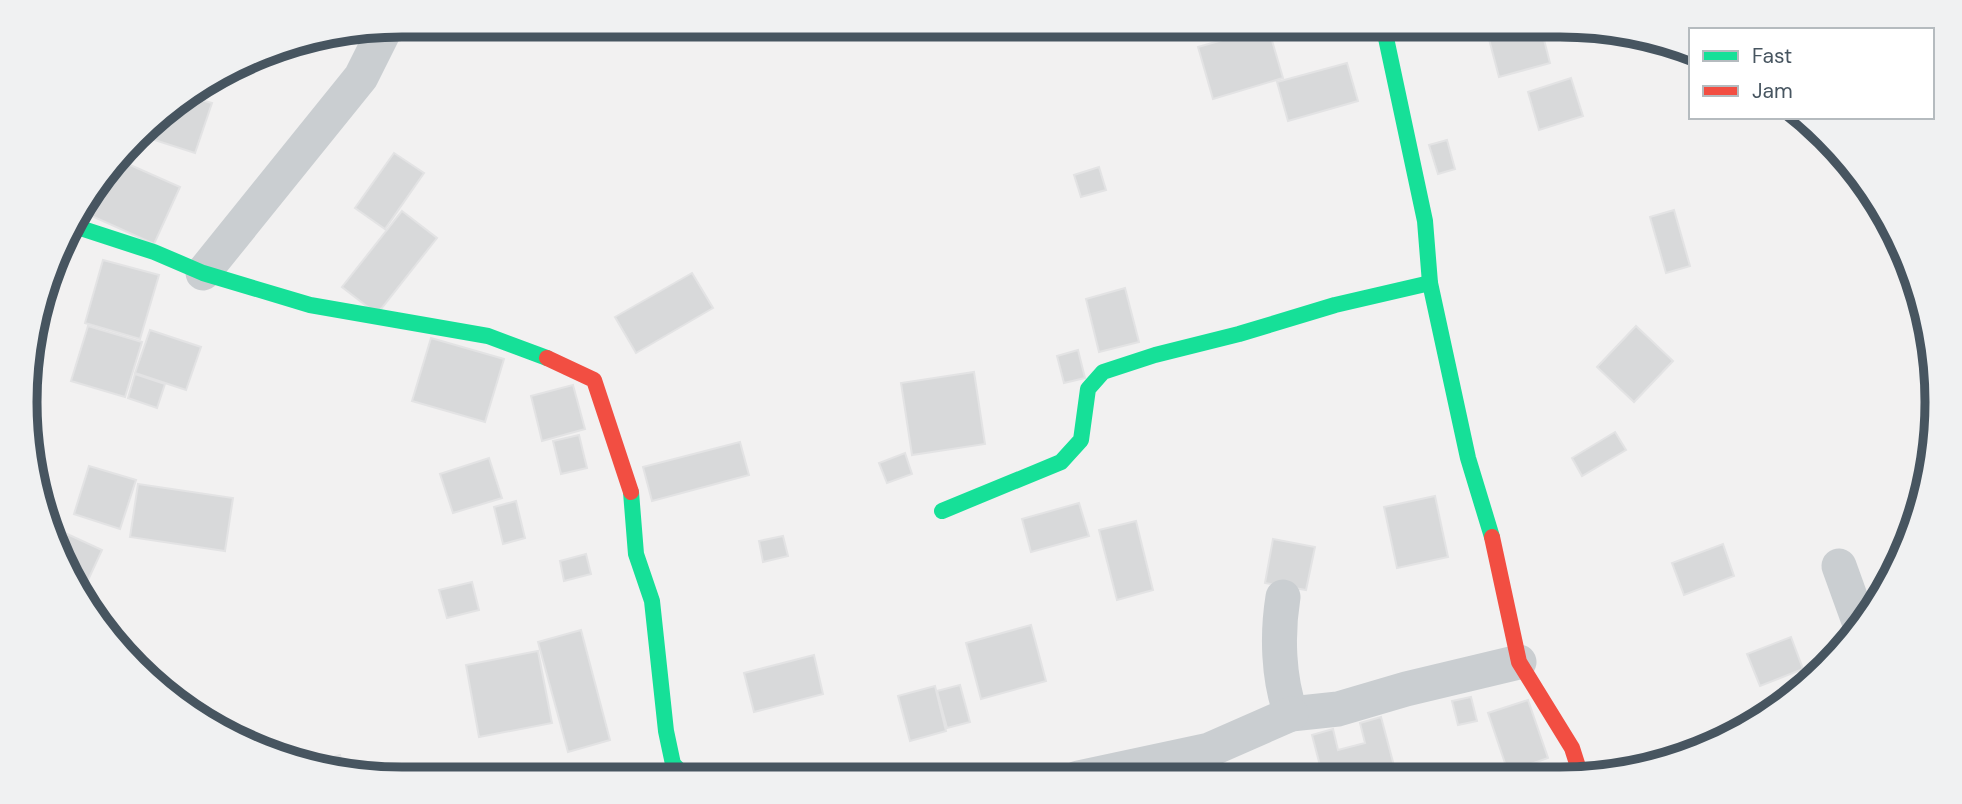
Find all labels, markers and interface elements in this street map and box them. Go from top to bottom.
legend [1689,28,1934,119]
text: Fast [1752,42,1792,70]
text: Jam [1752,77,1793,105]

